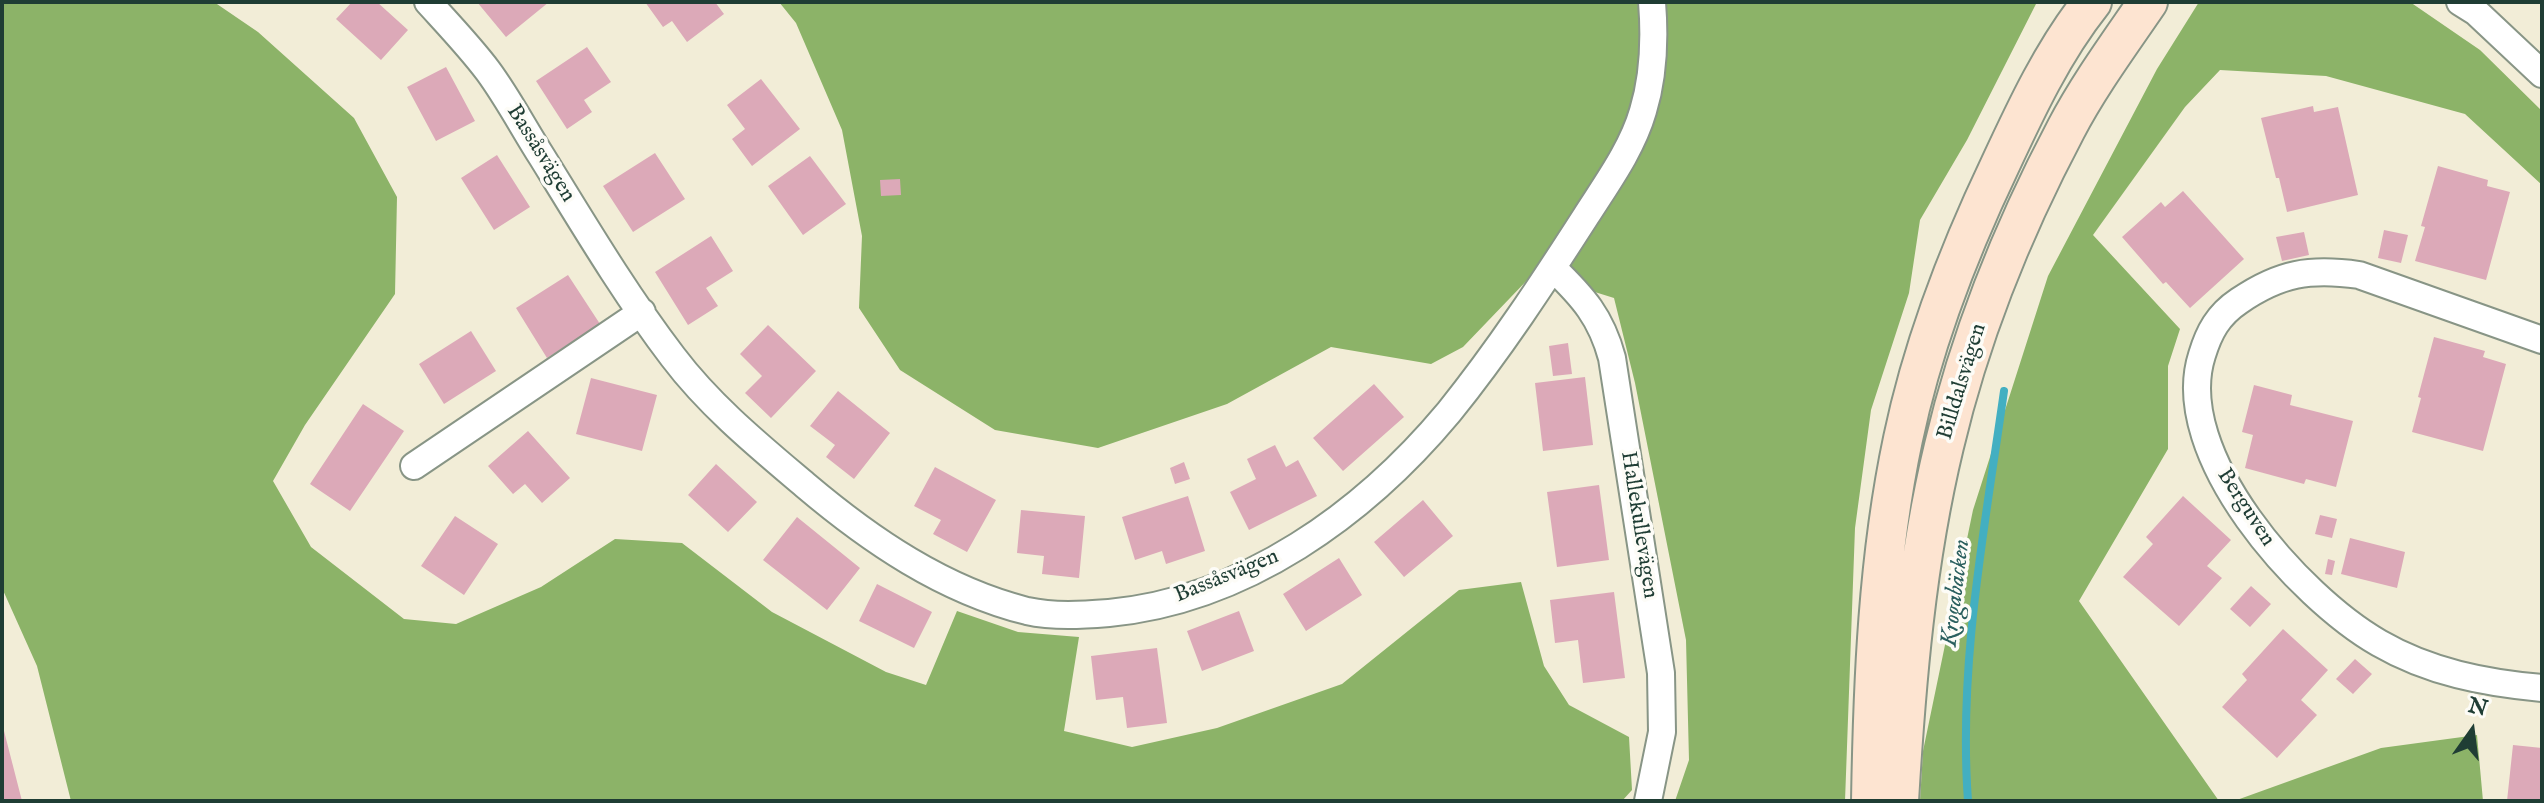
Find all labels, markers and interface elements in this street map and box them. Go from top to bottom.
street label: Bassåsvägen [500,100,580,208]
street label: Billdalsvägen [1933,321,1993,443]
street label: Hallekullevägen [1613,450,1663,600]
street label: Berguven [2210,464,2280,552]
water label: Krogabäcken [1936,538,1978,648]
street label: Bassåsvägen [1171,544,1283,610]
north arrow [2432,691,2512,771]
text: N [2465,692,2490,724]

